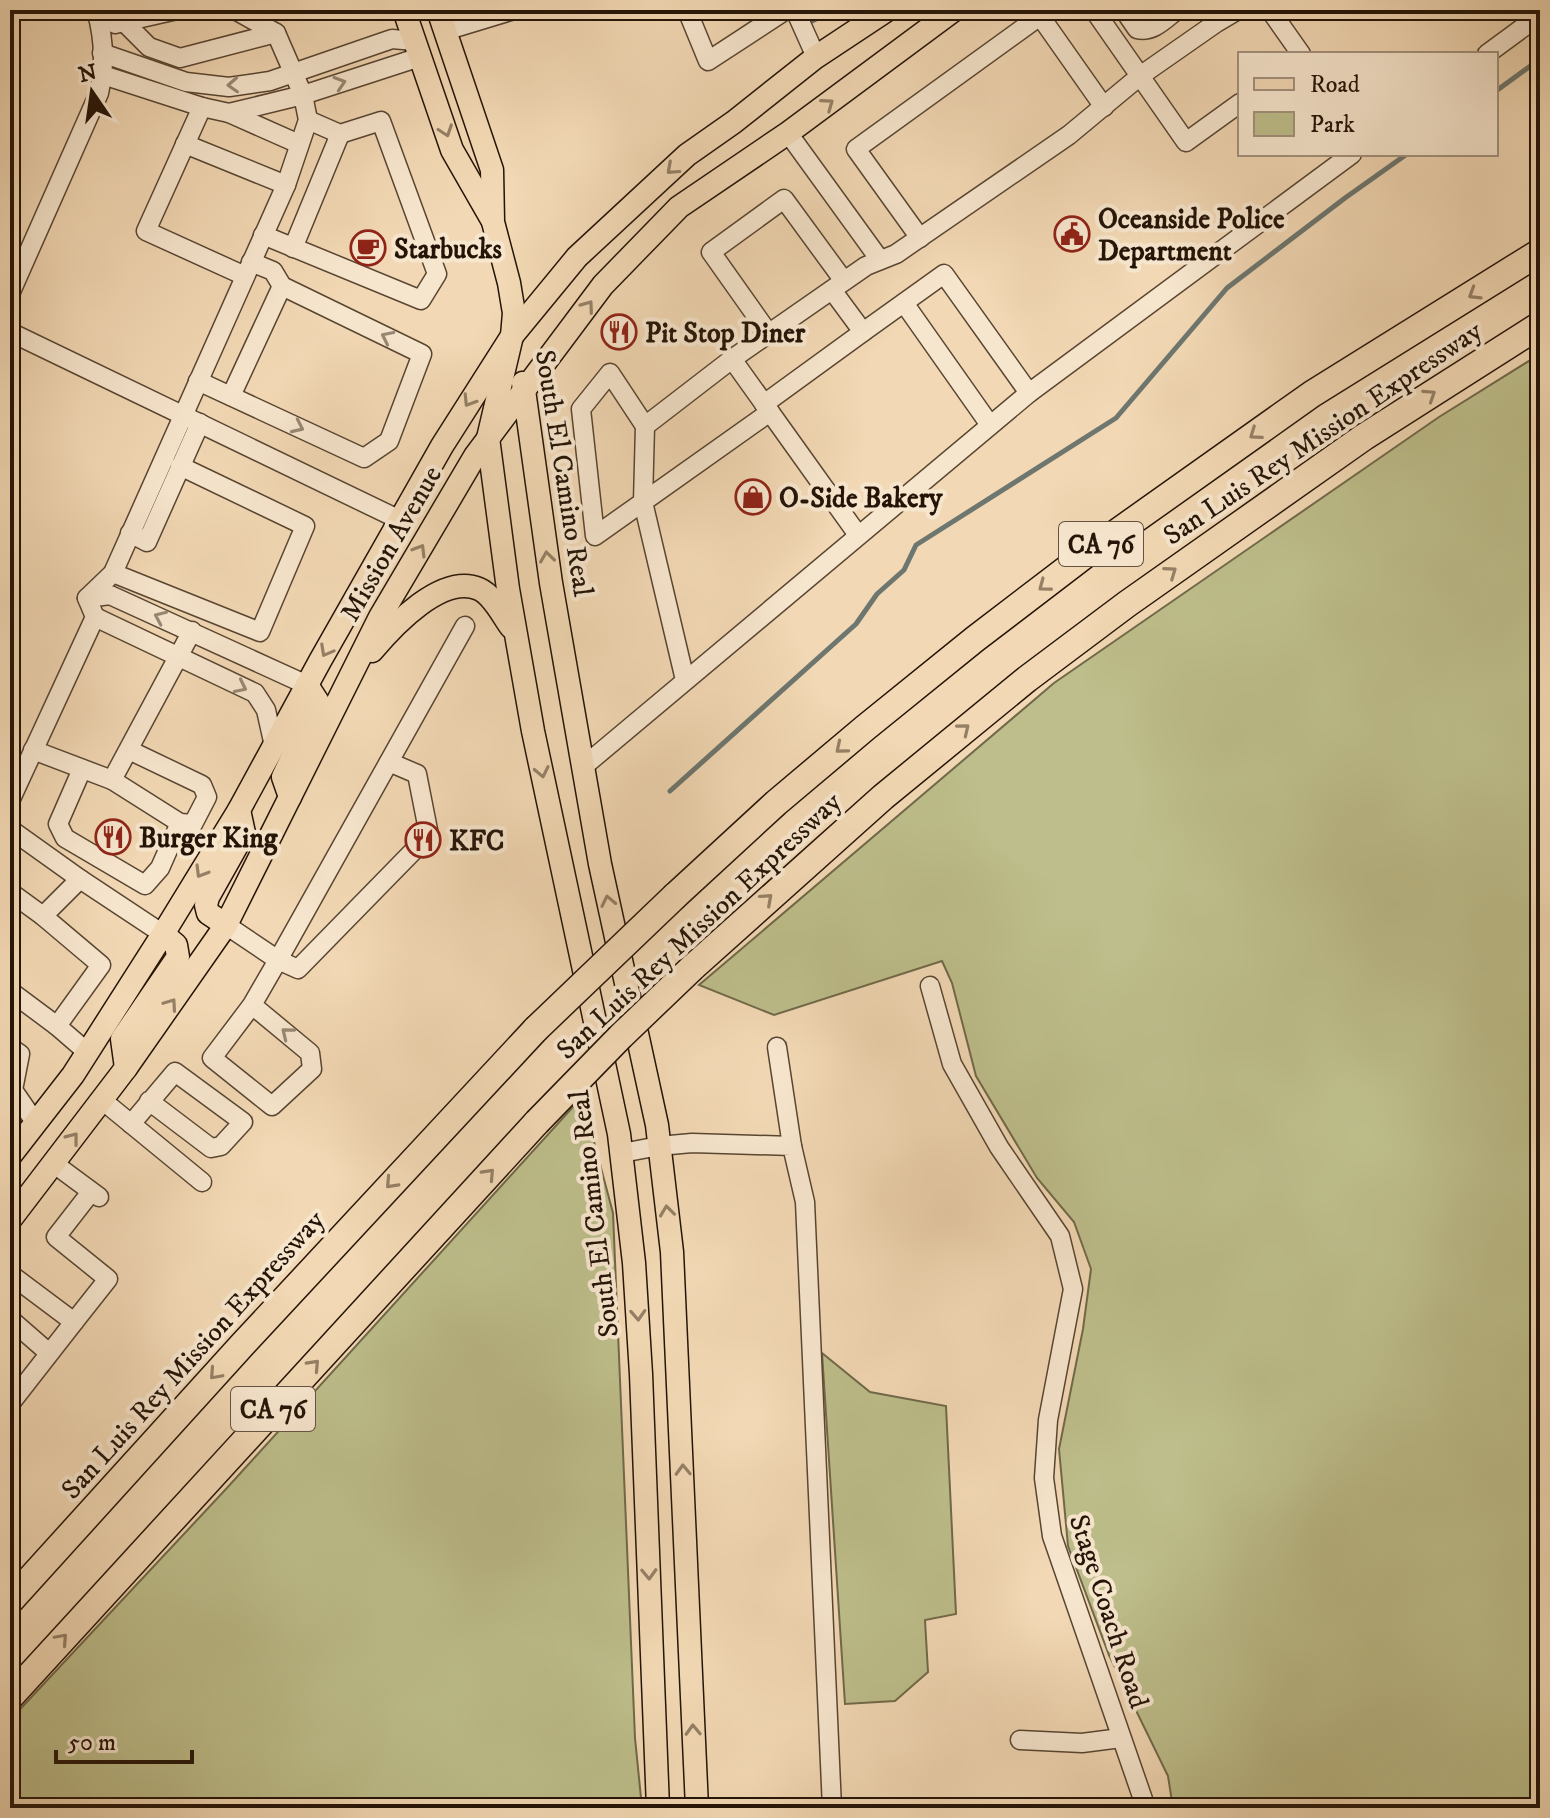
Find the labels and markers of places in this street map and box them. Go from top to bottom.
place label: Oceanside Police Department [1098,202,1285,269]
public building icon: Oceanside Police Department [1053,215,1091,253]
cafe icon: Starbucks [349,229,387,267]
place label: Starbucks [394,232,503,267]
restaurant icon: Pit Stop Diner [600,313,638,351]
place label: Pit Stop Diner [645,316,806,351]
shop icon: O-Side Bakery [734,478,772,516]
place label: O-Side Bakery [779,481,943,516]
restaurant icon: Burger King [94,818,132,856]
place label: Burger King [139,821,279,856]
restaurant icon: KFC [404,821,442,859]
place label: KFC [449,824,504,859]

